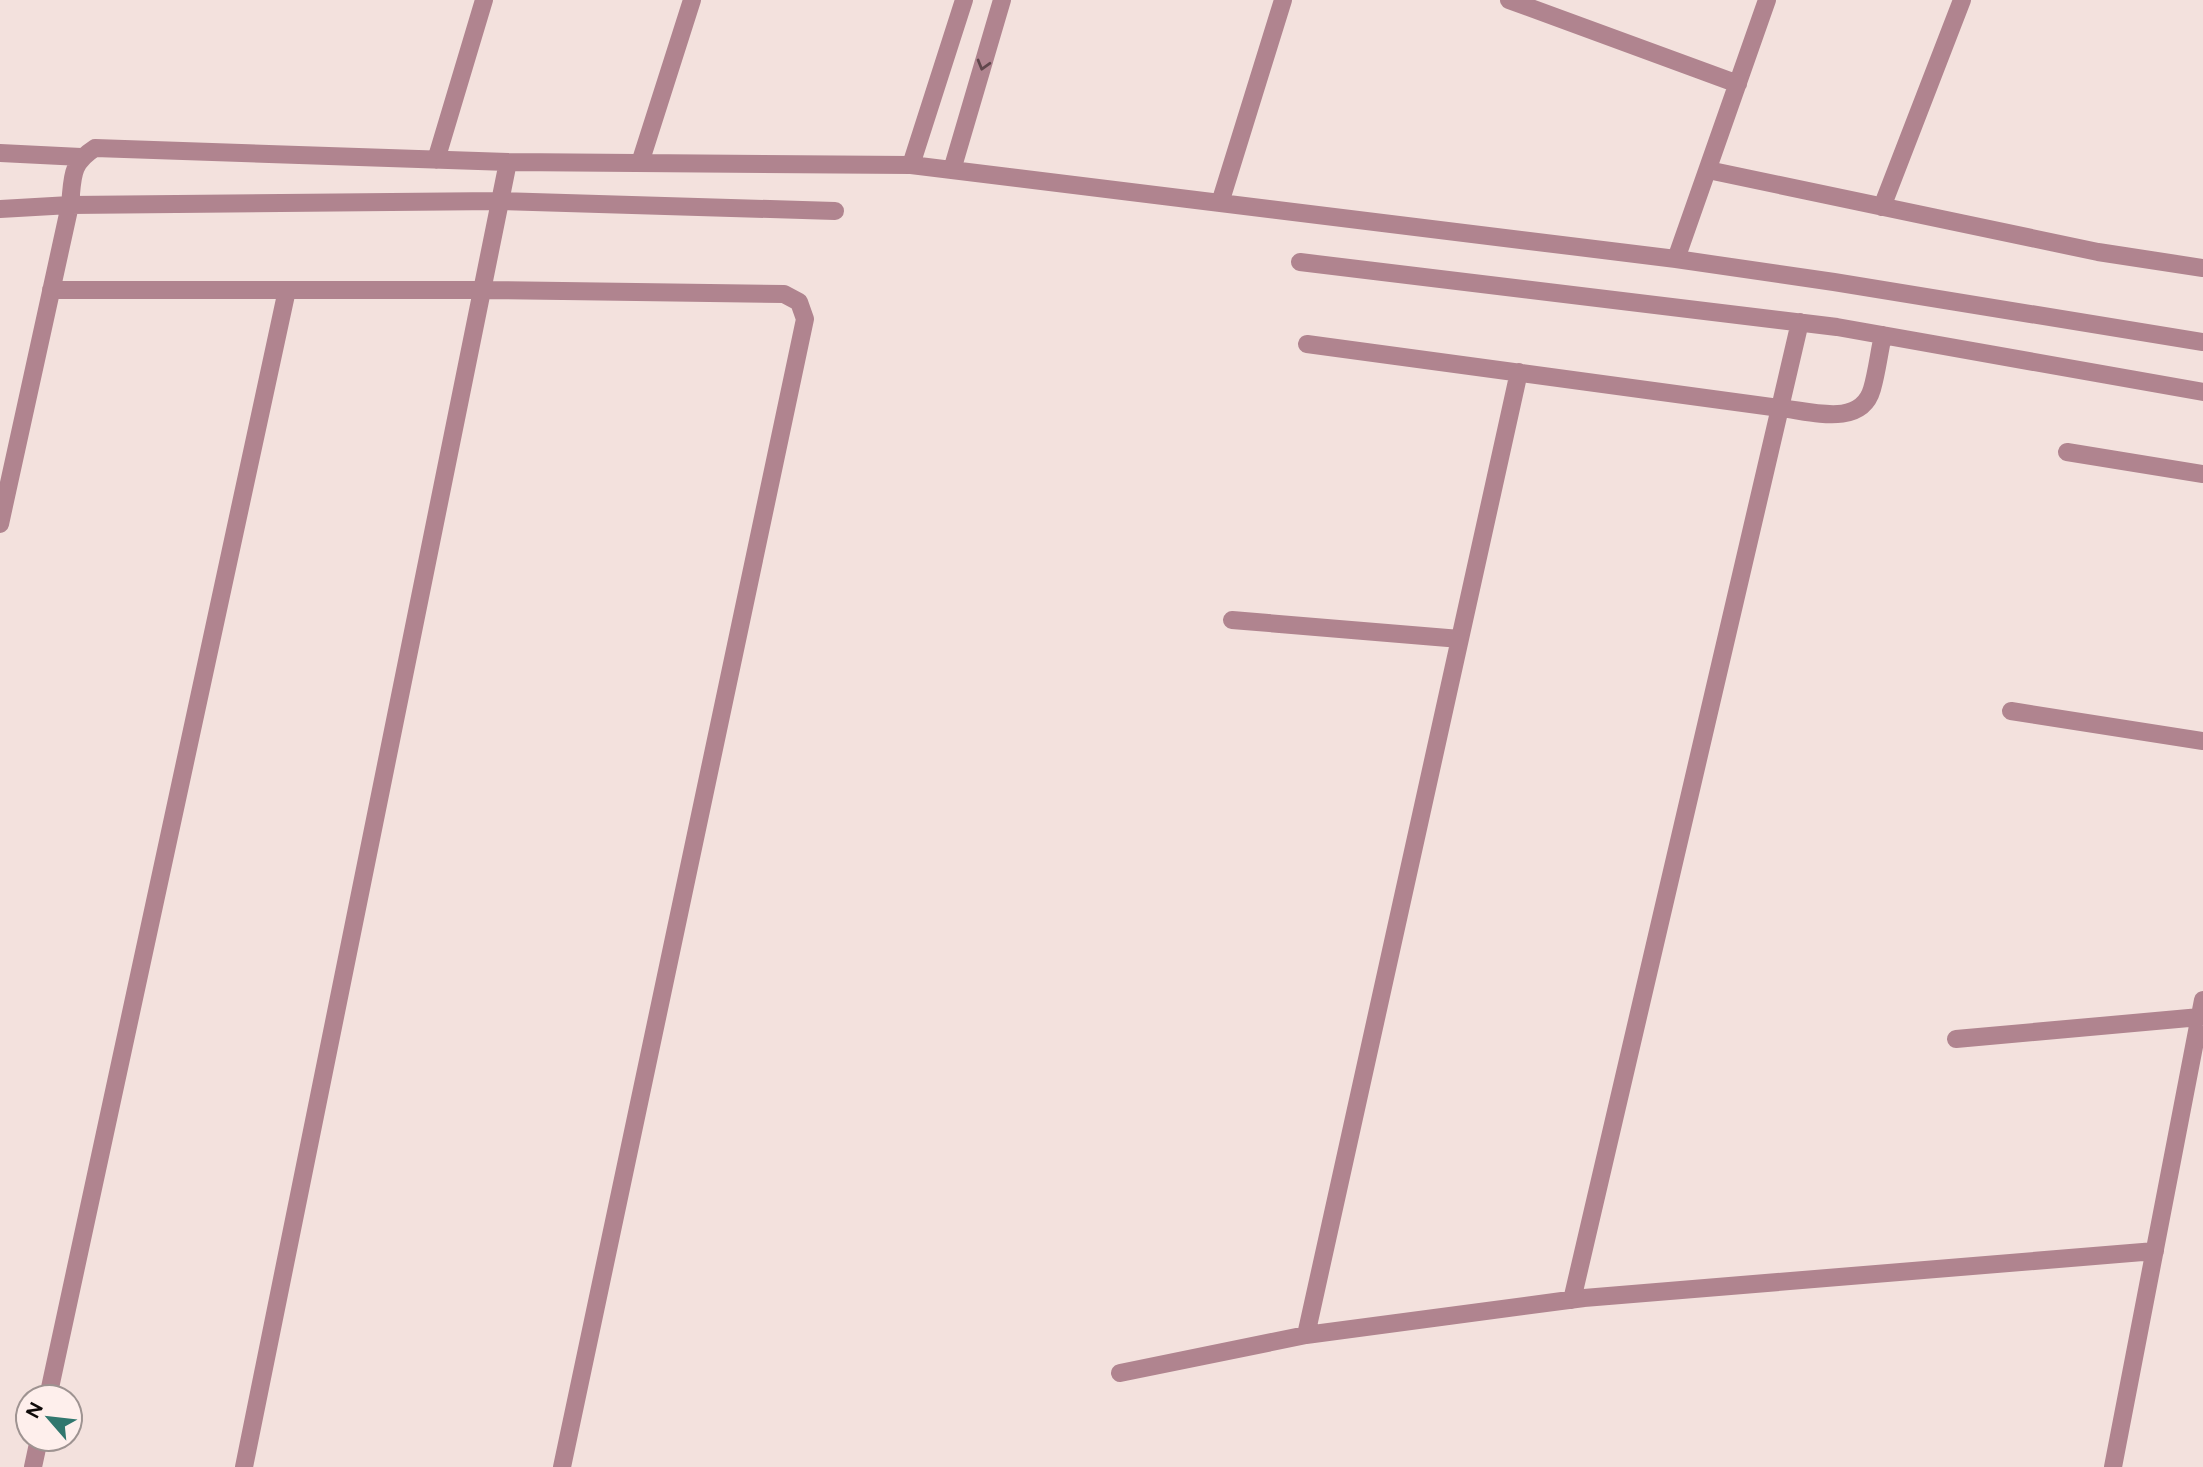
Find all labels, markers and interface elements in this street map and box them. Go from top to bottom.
one-way arrow [976,59,991,71]
north arrow [14,1383,84,1453]
text: N [21,1398,48,1422]

